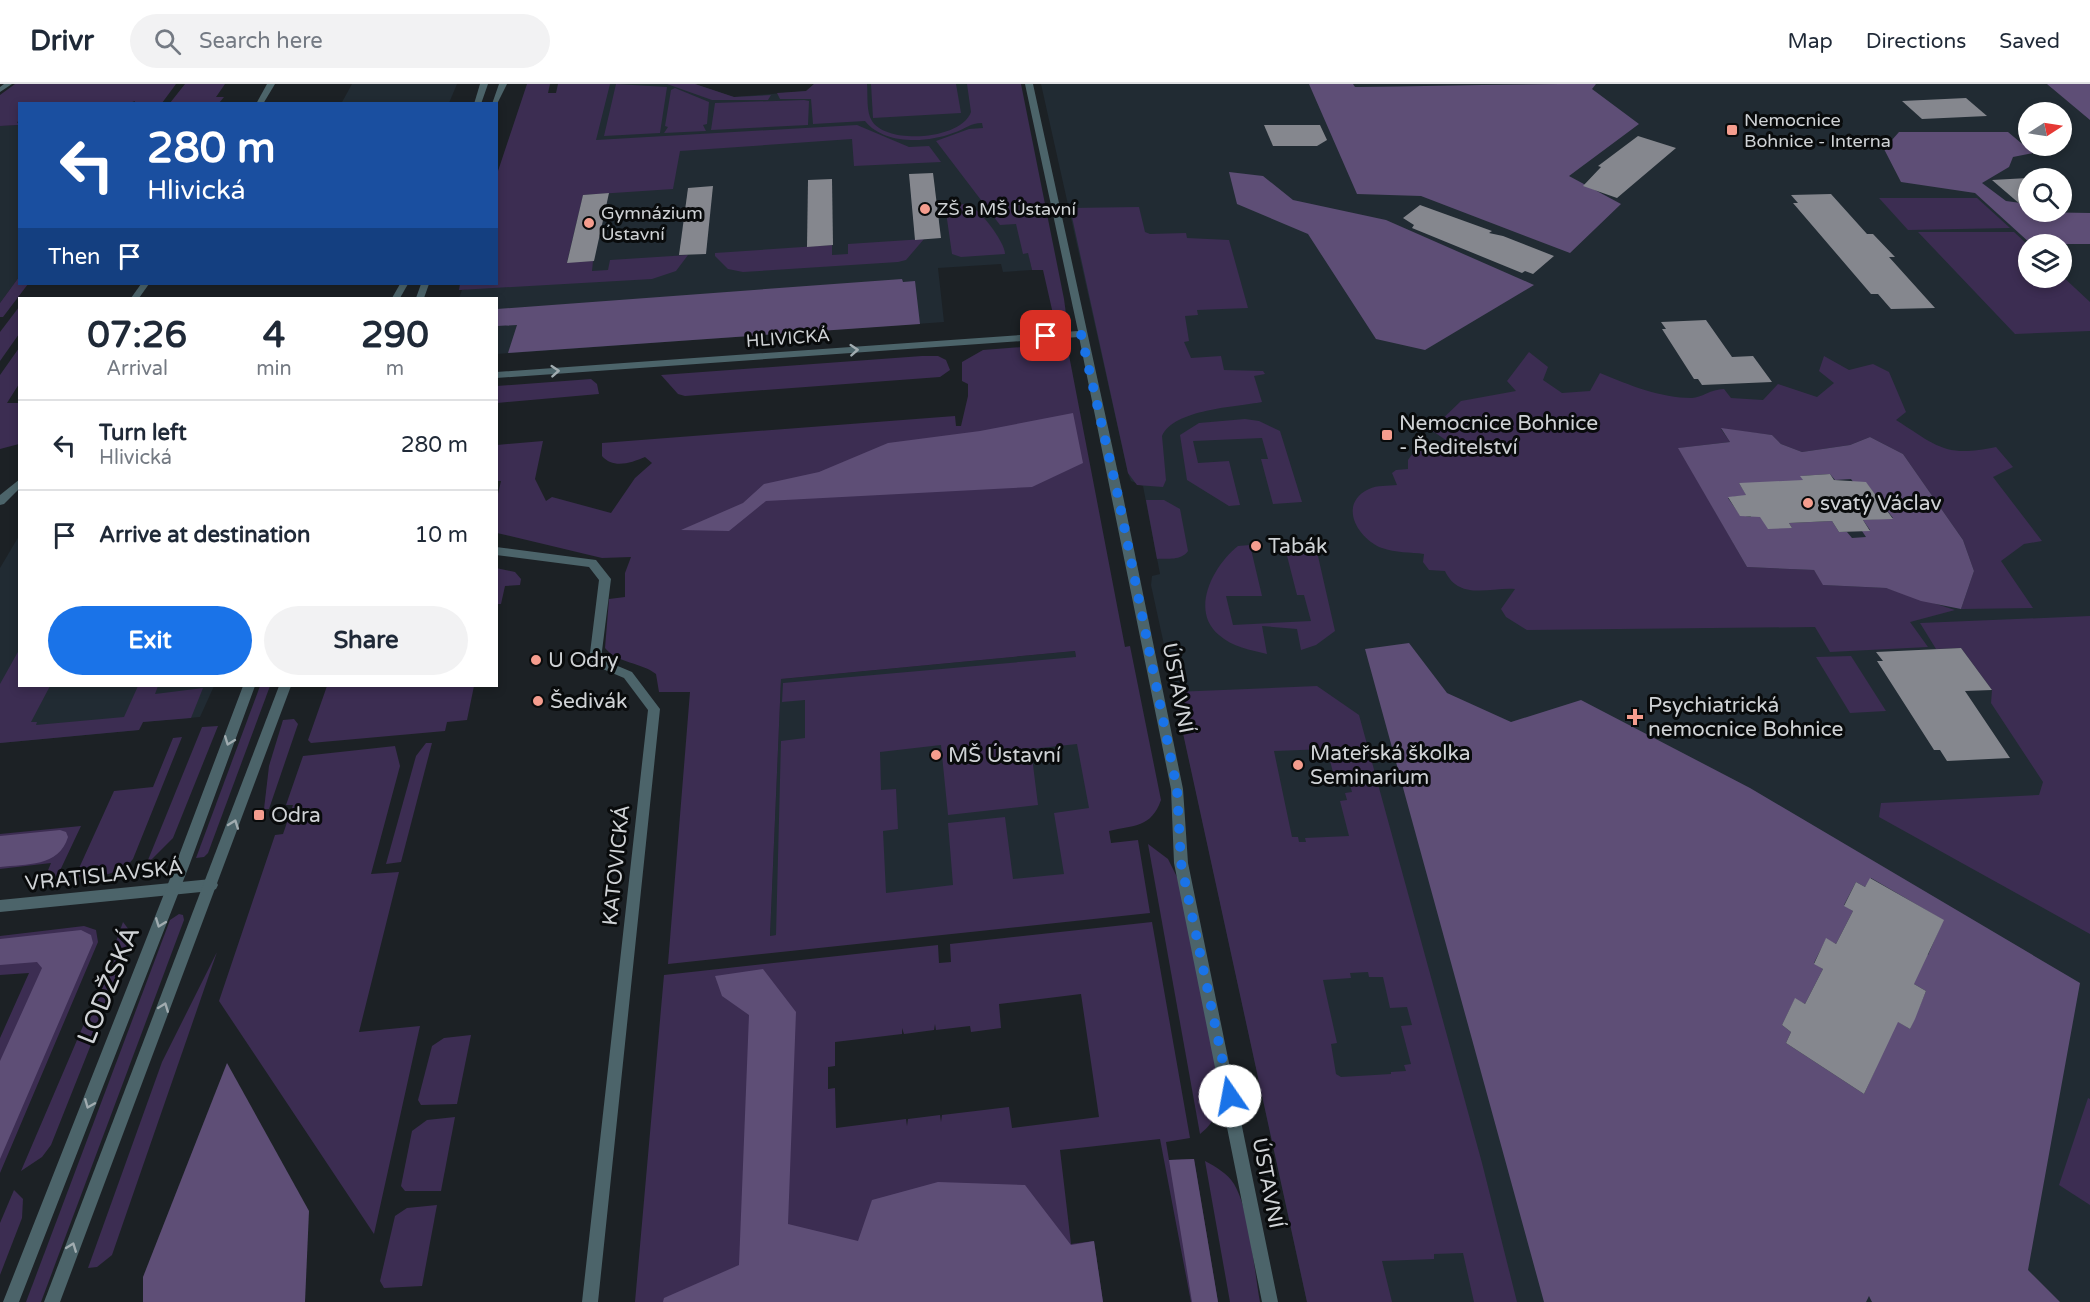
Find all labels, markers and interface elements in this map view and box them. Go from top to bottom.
search box [130,14,550,68]
text: Drivr [30,24,94,58]
icon: search [151,25,184,58]
text: Search here [199,28,323,54]
text: Map [1787,29,1833,54]
text: Directions [1866,29,1966,54]
text: Saved [1999,29,2060,54]
north arrow [2018,102,2072,156]
map controls [2018,102,2072,288]
place label: Nemocnice Bohnice - Interna [1744,109,1891,152]
text: 280 m [147,123,276,174]
marker: Nemocnice Bohnice - Interna [1725,123,1739,137]
icon: left [48,126,126,204]
button: search [2018,168,2072,222]
text: Hlivická [147,174,246,207]
place label: ZŠ a MŠ Ústavní [937,198,1076,220]
place label: Gymnázium Ústavní [601,202,703,245]
marker: ZŠ a MŠ Ústavní [918,202,932,216]
marker: Gymnázium Ústavní [582,216,596,230]
button: layers [2018,234,2072,288]
icon: arrive [113,240,146,273]
text: Then [48,244,101,270]
pin [1020,310,1071,361]
text: 07:26 [87,314,187,357]
text: 4 [263,314,285,357]
text: 290 [361,314,429,357]
icon: arrive [1029,319,1062,352]
street label: HLIVICKÁ [745,324,831,352]
one-way arrow [850,344,859,357]
text: Arrival [106,357,168,381]
text: min [256,357,292,381]
text: m [386,357,404,381]
one-way arrow [550,365,559,378]
place label: Nemocnice Bohnice - Ředitelství [1399,411,1598,460]
text: Turn left [99,420,187,446]
marker: Nemocnice Bohnice - Ředitelství [1380,428,1394,442]
icon: left [48,429,81,462]
text: 280 m [401,432,468,458]
text: Hlivická [99,446,172,470]
place label: svatý Václav [1820,491,1942,516]
marker: svatý Václav [1801,496,1815,510]
icon: arrive [48,519,81,552]
text: Arrive at destination [99,522,310,548]
text: 10 m [414,522,468,548]
place label: Tabák [1268,534,1327,559]
marker: Tabák [1249,539,1263,553]
button: Exit [48,606,252,675]
button: Share [264,606,468,675]
street label: ÚSTAVNÍ [1156,641,1199,736]
place label: U Odry [548,648,619,673]
marker: U Odry [529,653,543,667]
place label: Šedivák [550,689,628,714]
place label: Psychiatrická nemocnice Bohnice [1648,693,1844,742]
marker: Šedivák [531,694,545,708]
marker: Psychiatrická nemocnice Bohnice [1626,708,1644,726]
one-way arrow [224,735,237,745]
place label: Mateřská školka Seminarium [1310,741,1471,790]
place label: MŠ Ústavní [948,743,1061,768]
marker: MŠ Ústavní [929,748,943,762]
marker: Mateřská školka Seminarium [1291,758,1305,772]
place label: Odra [271,803,321,828]
street label: KATOVICKÁ [598,803,635,927]
marker: Odra [252,808,266,822]
one-way arrow [226,820,239,830]
street label: VRATISLAVSKÁ [24,855,184,896]
one-way arrow [155,917,167,928]
street label: LODŽSKÁ [71,922,146,1049]
one-way arrow [157,1002,170,1012]
position arrow [1198,1064,1262,1128]
one-way arrow [83,1099,96,1109]
street label: ÚSTAVNÍ [1246,1136,1289,1231]
one-way arrow [65,1242,77,1253]

